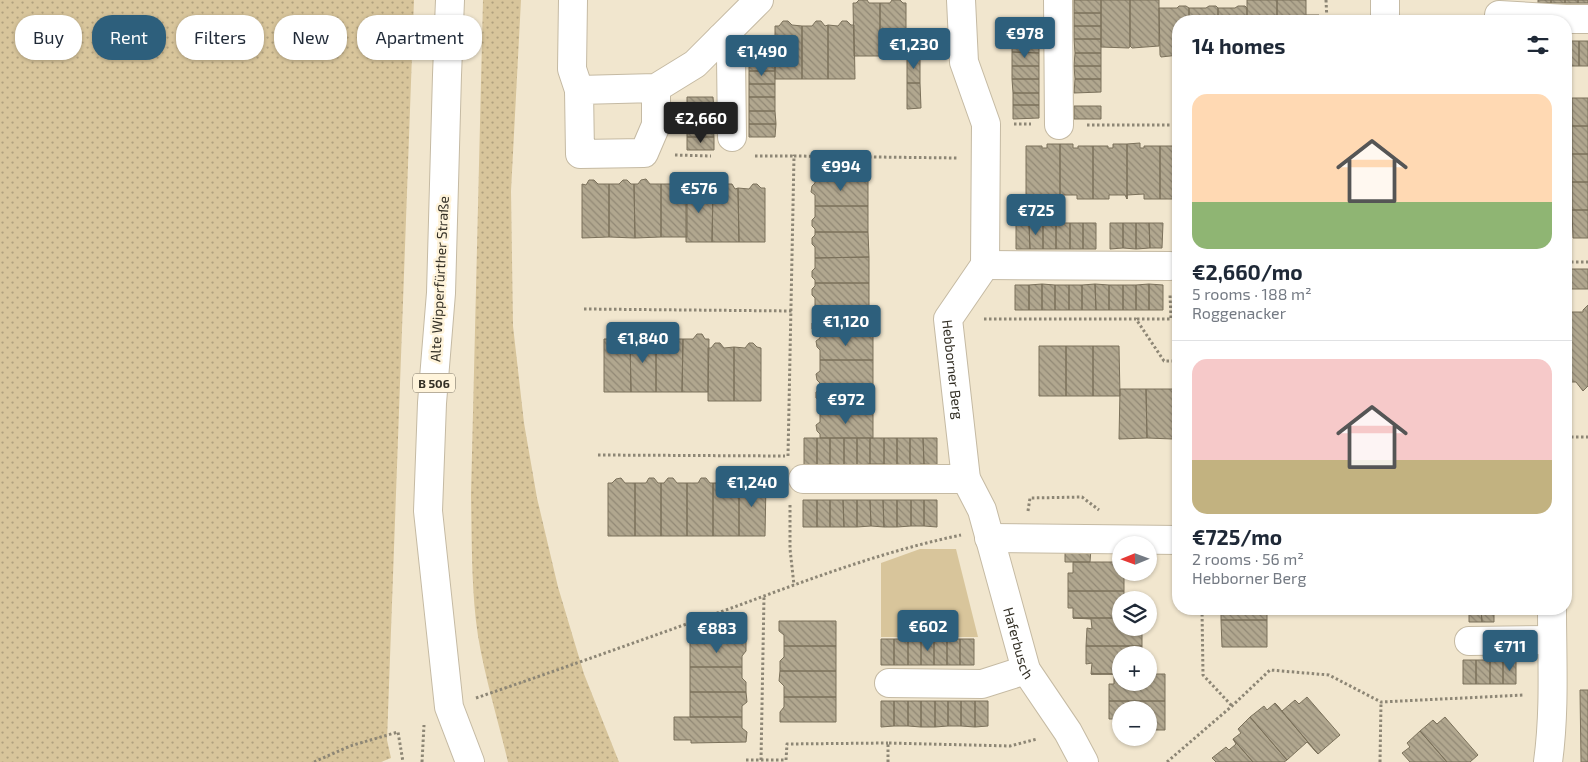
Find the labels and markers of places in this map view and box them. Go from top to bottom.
pin: €978 [995,17,1055,59]
pin: €1,230 [873,28,955,70]
pin: €1,490 [721,34,803,77]
pin: €2,660 [660,102,742,144]
pin: €994 [811,150,871,192]
pin: €576 [669,172,729,214]
pin: €725 [1006,194,1066,236]
pin: €1,120 [805,304,887,347]
pin: €1,840 [602,322,684,364]
pin: €972 [816,382,876,425]
pin: €1,240 [711,466,793,508]
pin: €602 [898,610,958,652]
pin: €883 [687,612,747,654]
pin: €711 [1480,630,1540,672]

